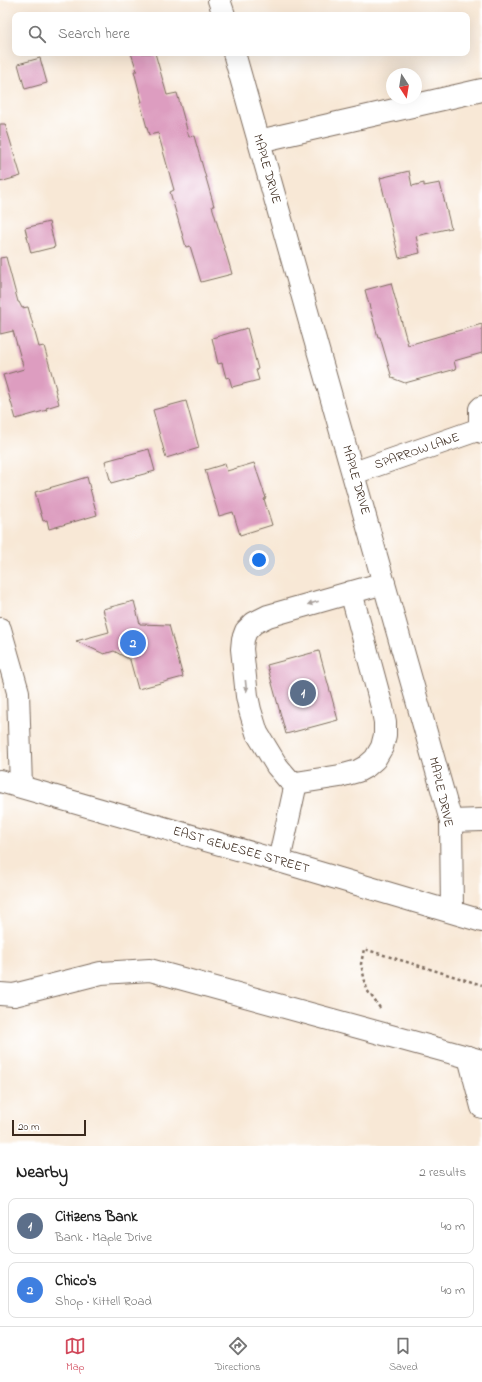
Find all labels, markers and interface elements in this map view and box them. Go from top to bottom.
search box [12,12,470,56]
icon: search [26,23,48,45]
text: Search here [58,23,130,45]
north arrow [386,68,422,104]
street label: MAPLE DRIVE [248,132,286,206]
street label: SPARROW LANE [372,427,462,474]
street label: MAPLE DRIVE [337,443,375,517]
your location [249,550,269,570]
one-way arrow [307,600,319,606]
pin: 2 [120,628,146,658]
pin: 1 [290,678,316,708]
one-way arrow [243,680,249,692]
street label: MAPLE DRIVE [424,755,458,829]
street label: EAST GENESEE STREET [171,821,312,879]
scale bar [12,1118,86,1137]
text: 20 m [18,1119,40,1135]
text: Nearby [16,1160,68,1185]
text: 2 results [419,1163,466,1182]
text: Citizens Bank [55,1206,138,1228]
text: 1 [28,1217,32,1236]
text: 40 m [441,1217,465,1236]
text: Bank · Maple Drive [55,1228,152,1247]
text: Chico's [55,1270,97,1292]
text: 2 [27,1281,33,1300]
text: 40 m [441,1281,465,1300]
text: Shop · Kittell Road [55,1292,152,1311]
tab: Map [64,1335,86,1375]
tab: Directions [215,1335,261,1375]
tab: Saved [389,1335,418,1375]

